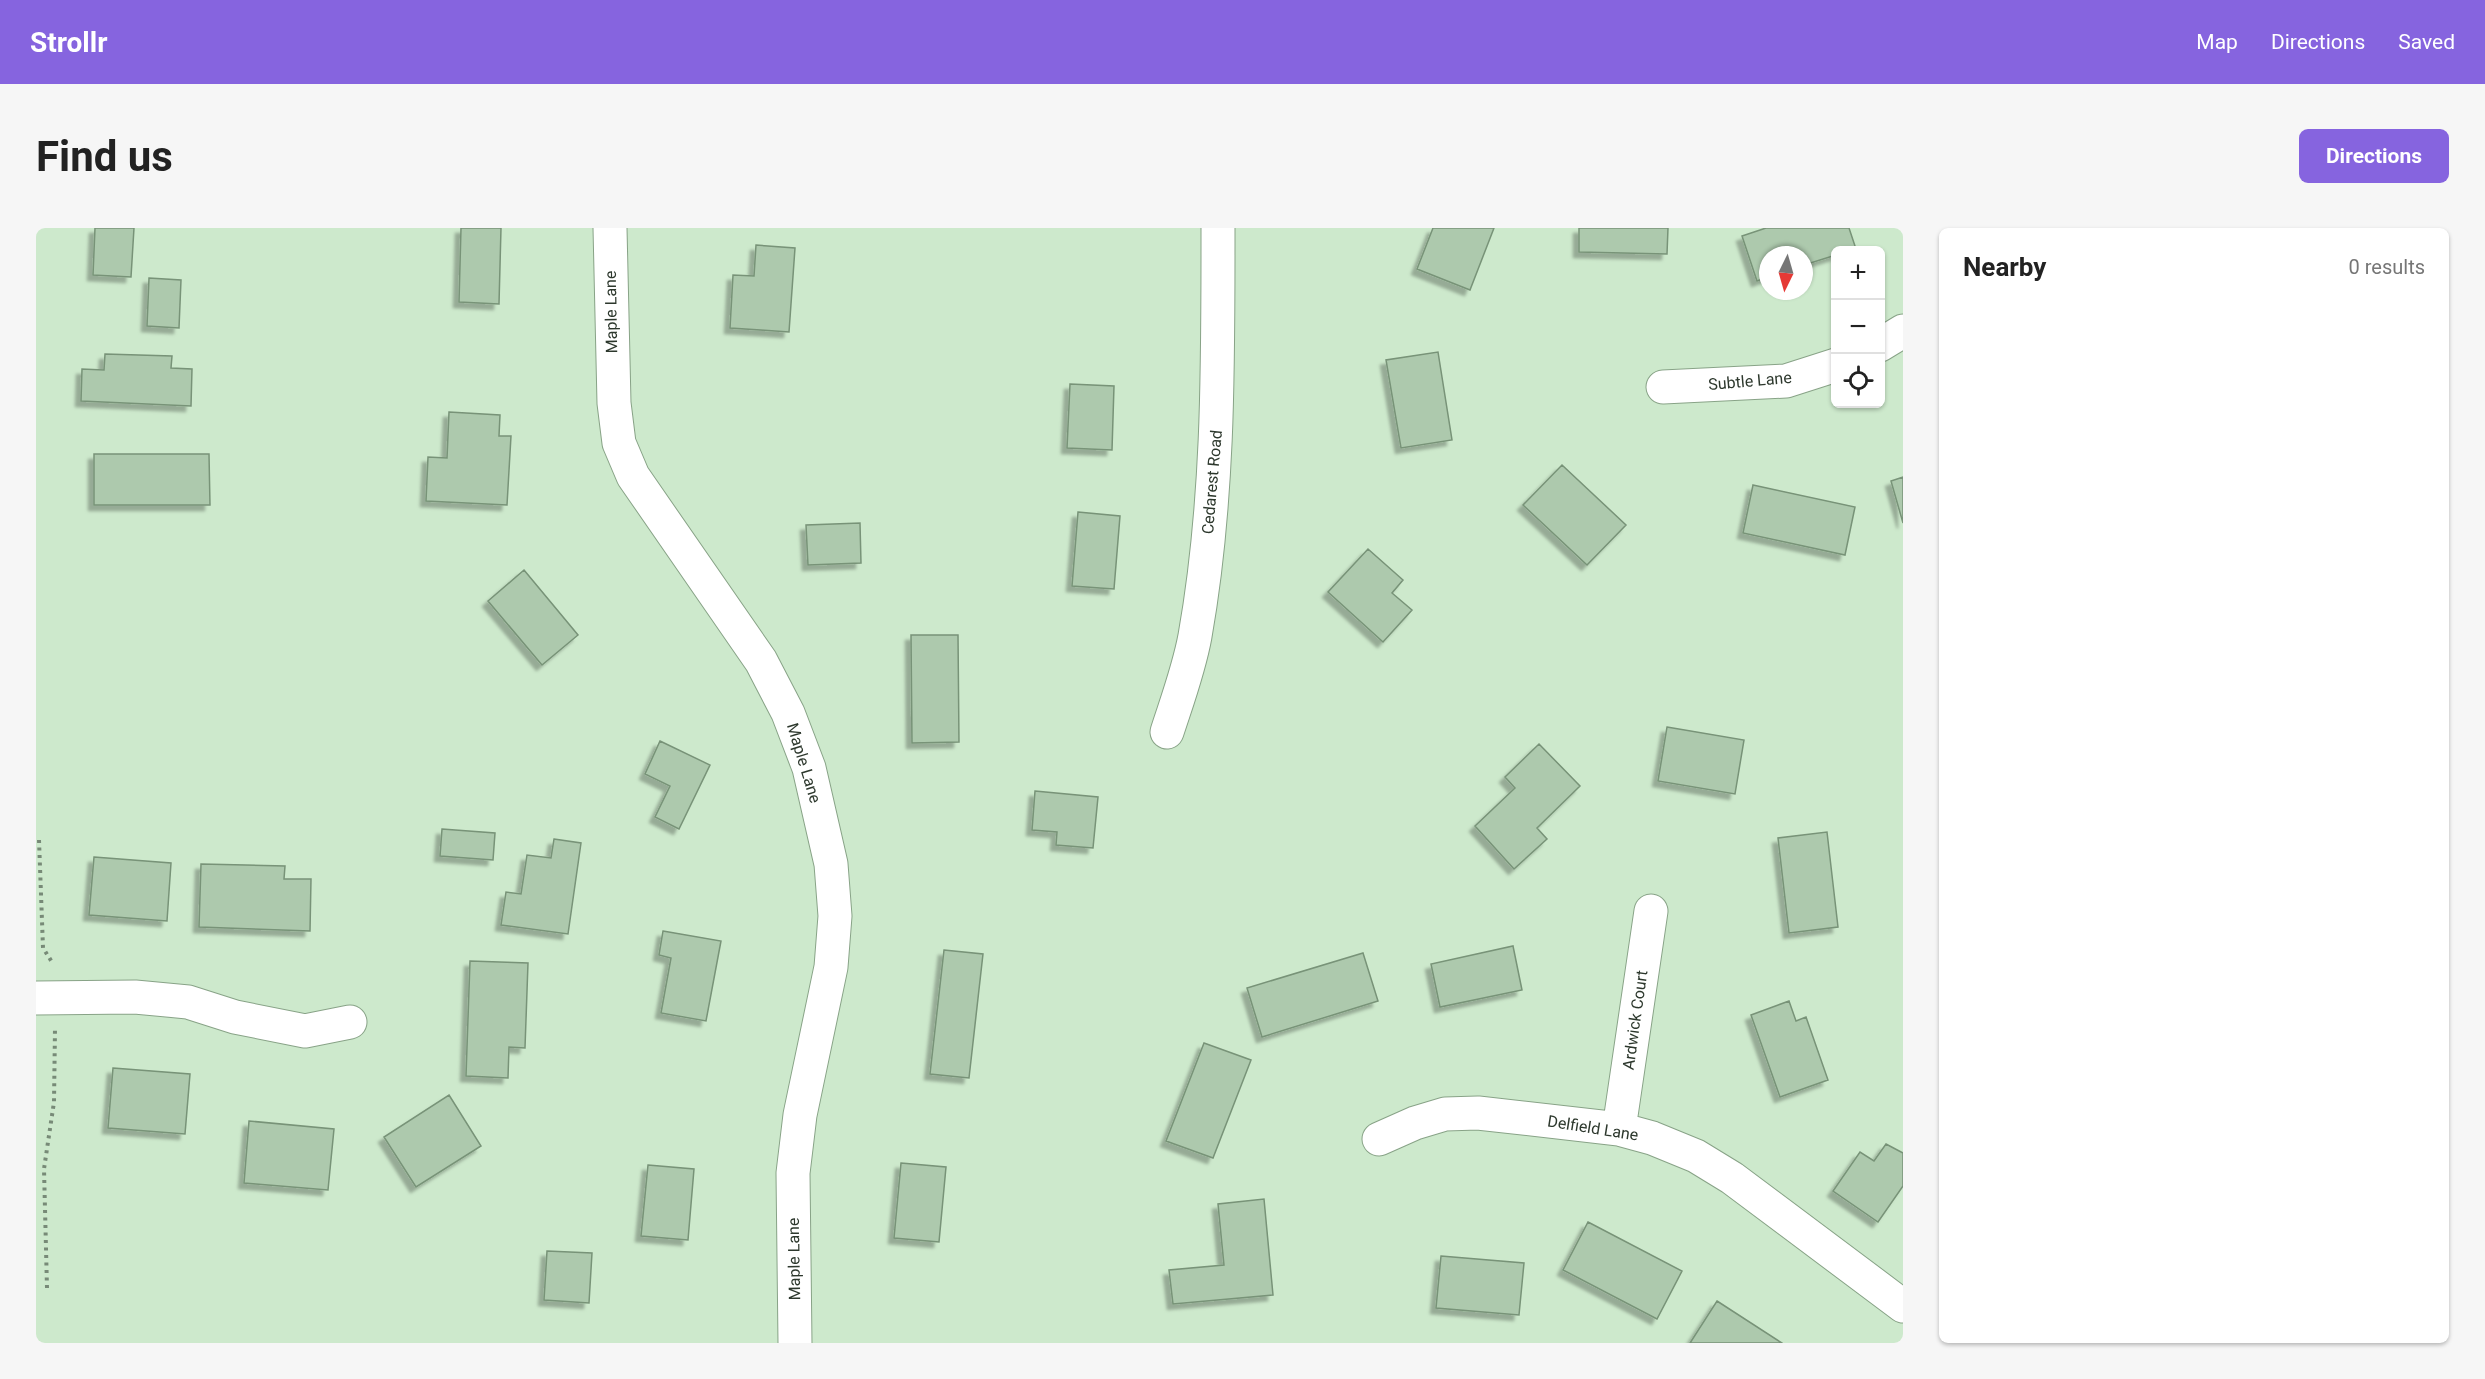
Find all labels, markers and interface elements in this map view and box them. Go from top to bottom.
text: Strollr [30,26,107,59]
text: Map [2196,30,2238,54]
text: Directions [2271,30,2365,54]
text: Saved [2398,30,2455,54]
button: Directions [2299,129,2449,183]
text: Find us [36,132,173,181]
north arrow [1759,246,1813,300]
map controls [1831,246,1885,408]
button: + [1831,246,1885,300]
text: Nearby [1963,252,2046,282]
text: 0 results [2349,255,2425,279]
street label: Maple Lane [601,271,621,353]
button: − [1831,300,1885,354]
button: locate [1831,354,1885,408]
street label: Subtle Lane [1708,368,1792,394]
street label: Cedarest Road [1198,429,1226,535]
street label: Maple Lane [783,721,825,805]
street label: Ardwick Court [1619,969,1651,1071]
street label: Delfield Lane [1546,1111,1640,1145]
street label: Maple Lane [784,1218,804,1300]

